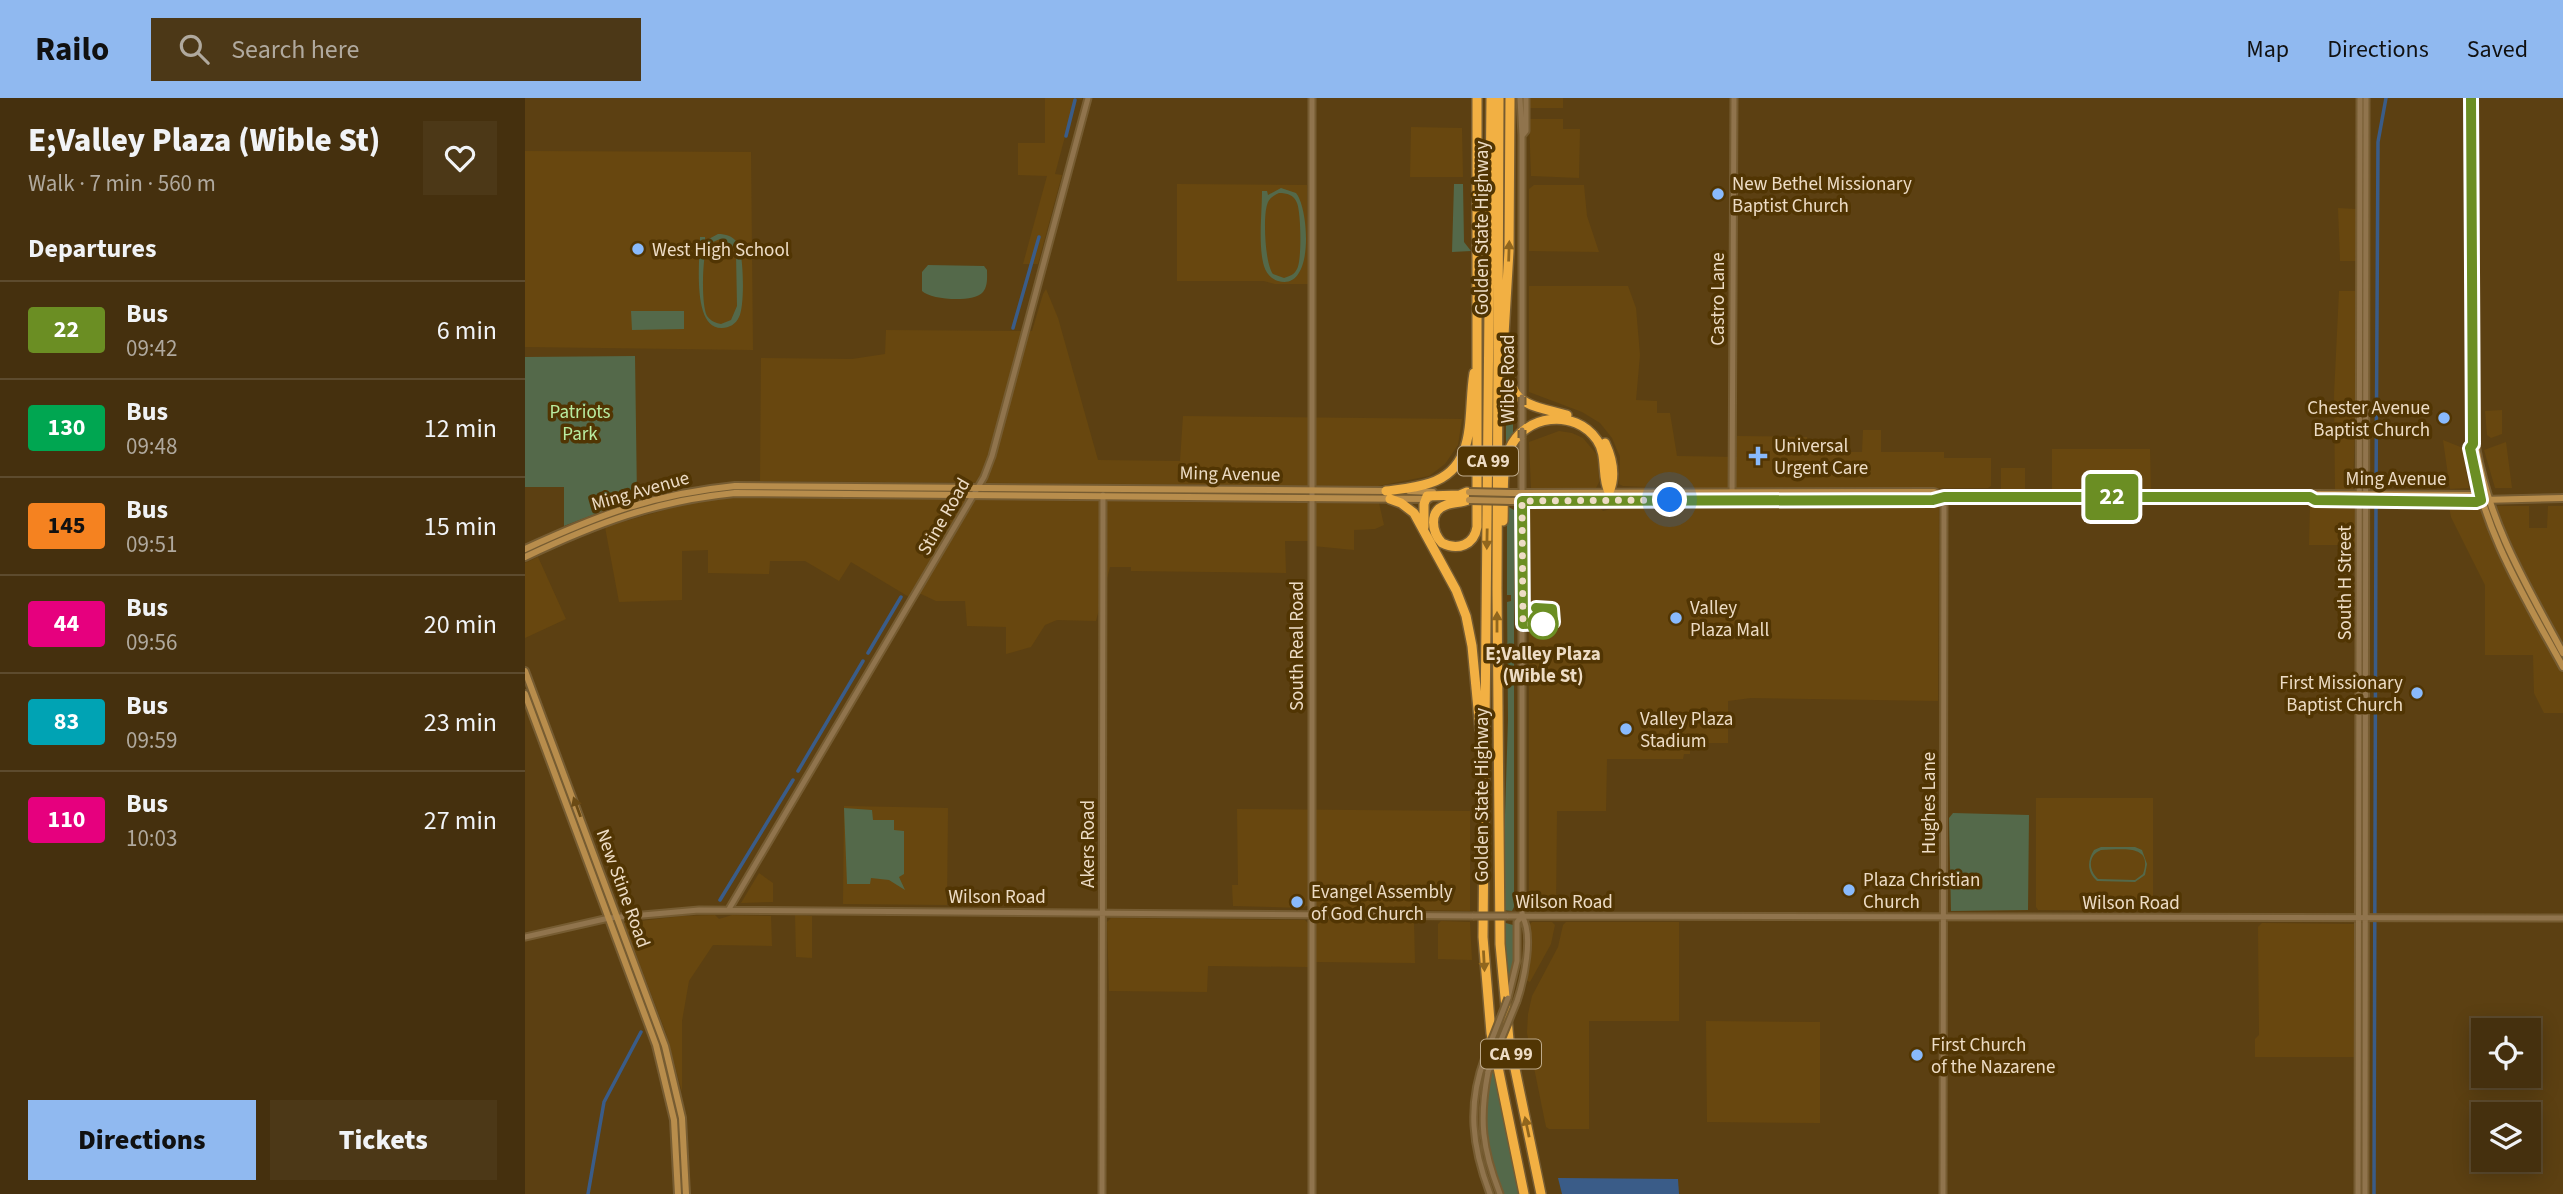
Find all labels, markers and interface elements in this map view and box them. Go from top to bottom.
search box [151,18,641,81]
text: Railo [35,26,109,73]
icon: search [175,30,213,68]
text: Search here [231,31,359,68]
text: Map [2246,32,2289,67]
text: Directions [2327,32,2429,67]
text: Saved [2467,32,2528,67]
text: E;Valley Plaza (Wible St) [28,117,380,164]
button: heart [423,121,497,195]
street label: Golden State Highway [1469,141,1496,315]
text: Walk · 7 min · 560 m [28,167,216,200]
place label: New Bethel Missionary Baptist Church [1732,171,1912,220]
marker: New Bethel Missionary Baptist Church [1710,186,1726,202]
text: Departures [28,230,156,267]
place label: West High School [652,237,790,264]
one-way arrow [1503,240,1514,262]
marker: West High School [630,241,646,257]
street label: Castro Lane [1705,252,1732,346]
text: Bus [126,295,168,332]
text: 22 [54,312,79,347]
text: 6 min [437,312,497,349]
text: 09:42 [126,332,177,365]
street label: Wible Road [1495,335,1522,423]
text: Bus [126,393,168,430]
place label: Chester Avenue Baptist Church [2307,395,2430,444]
park label: Patriots Park [549,399,611,448]
text: 130 [47,410,86,445]
text: 12 min [424,410,497,447]
marker: Chester Avenue Baptist Church [2436,410,2452,426]
text: 09:48 [126,430,177,463]
place label: Universal Urgent Care [1774,433,1868,482]
road number: CA 99 [1458,446,1518,475]
marker: Universal Urgent Care [1748,446,1768,466]
street label: Ming Avenue [1179,460,1281,489]
street label: Ming Avenue [588,465,693,518]
street label: Ming Avenue [2346,466,2446,493]
street label: Stine Road [911,473,977,560]
line badge: 22 [2081,474,2143,520]
text: 22 [2099,479,2125,514]
your location [1652,482,1687,517]
text: Bus [126,491,168,528]
text: 145 [47,508,86,543]
text: 15 min [424,508,497,545]
street label: South H Street [2332,525,2359,641]
text: 09:51 [126,528,177,561]
one-way arrow [1481,528,1493,550]
street label: South Real Road [1284,581,1311,711]
text: Bus [126,589,168,626]
place label: Valley Plaza Mall [1690,595,1769,644]
text: 44 [54,606,79,641]
text: 20 min [424,606,497,643]
marker: E;Valley Plaza (Wible St) [1528,609,1558,639]
marker: Valley Plaza Mall [1668,610,1684,626]
one-way arrow [1491,611,1503,633]
text: 09:56 [126,626,177,659]
place label: E;Valley Plaza (Wible St) [1485,641,1601,690]
place label: First Missionary Baptist Church [2279,670,2403,719]
marker: First Missionary Baptist Church [2409,685,2425,701]
text: Bus [126,687,168,724]
text: 83 [54,704,79,739]
text: 23 min [424,704,497,741]
place label: Valley Plaza Stadium [1640,706,1733,755]
street label: Golden State Highway [1469,708,1496,882]
marker: Valley Plaza Stadium [1618,721,1634,737]
text: 09:59 [126,724,177,757]
street label: Hughes Lane [1916,752,1943,854]
text: Bus [126,785,168,822]
one-way arrow [571,797,582,818]
street label: Akers Road [1075,800,1102,888]
text: 110 [47,802,86,837]
text: 27 min [424,802,497,839]
text: 10:03 [126,822,177,855]
street label: New Stine Road [589,825,657,952]
place label: Plaza Christian Church [1863,867,1980,916]
place label: Evangel Assembly of God Church [1311,879,1453,928]
marker: Plaza Christian Church [1841,882,1857,898]
street label: Wilson Road [948,884,1046,911]
street label: Wilson Road [1515,889,1613,916]
street label: Wilson Road [2082,890,2180,917]
marker: Evangel Assembly of God Church [1289,894,1305,910]
one-way arrow [1479,950,1490,972]
map controls [2471,1018,2541,1172]
button: locate [2471,1018,2541,1088]
place label: First Church of the Nazarene [1931,1032,2055,1081]
road number: CA 99 [1481,1040,1541,1069]
marker: First Church of the Nazarene [1909,1047,1925,1063]
button: Directions [28,1100,256,1180]
button: Tickets [270,1100,497,1180]
button: layers [2471,1102,2541,1172]
one-way arrow [1521,1116,1532,1138]

